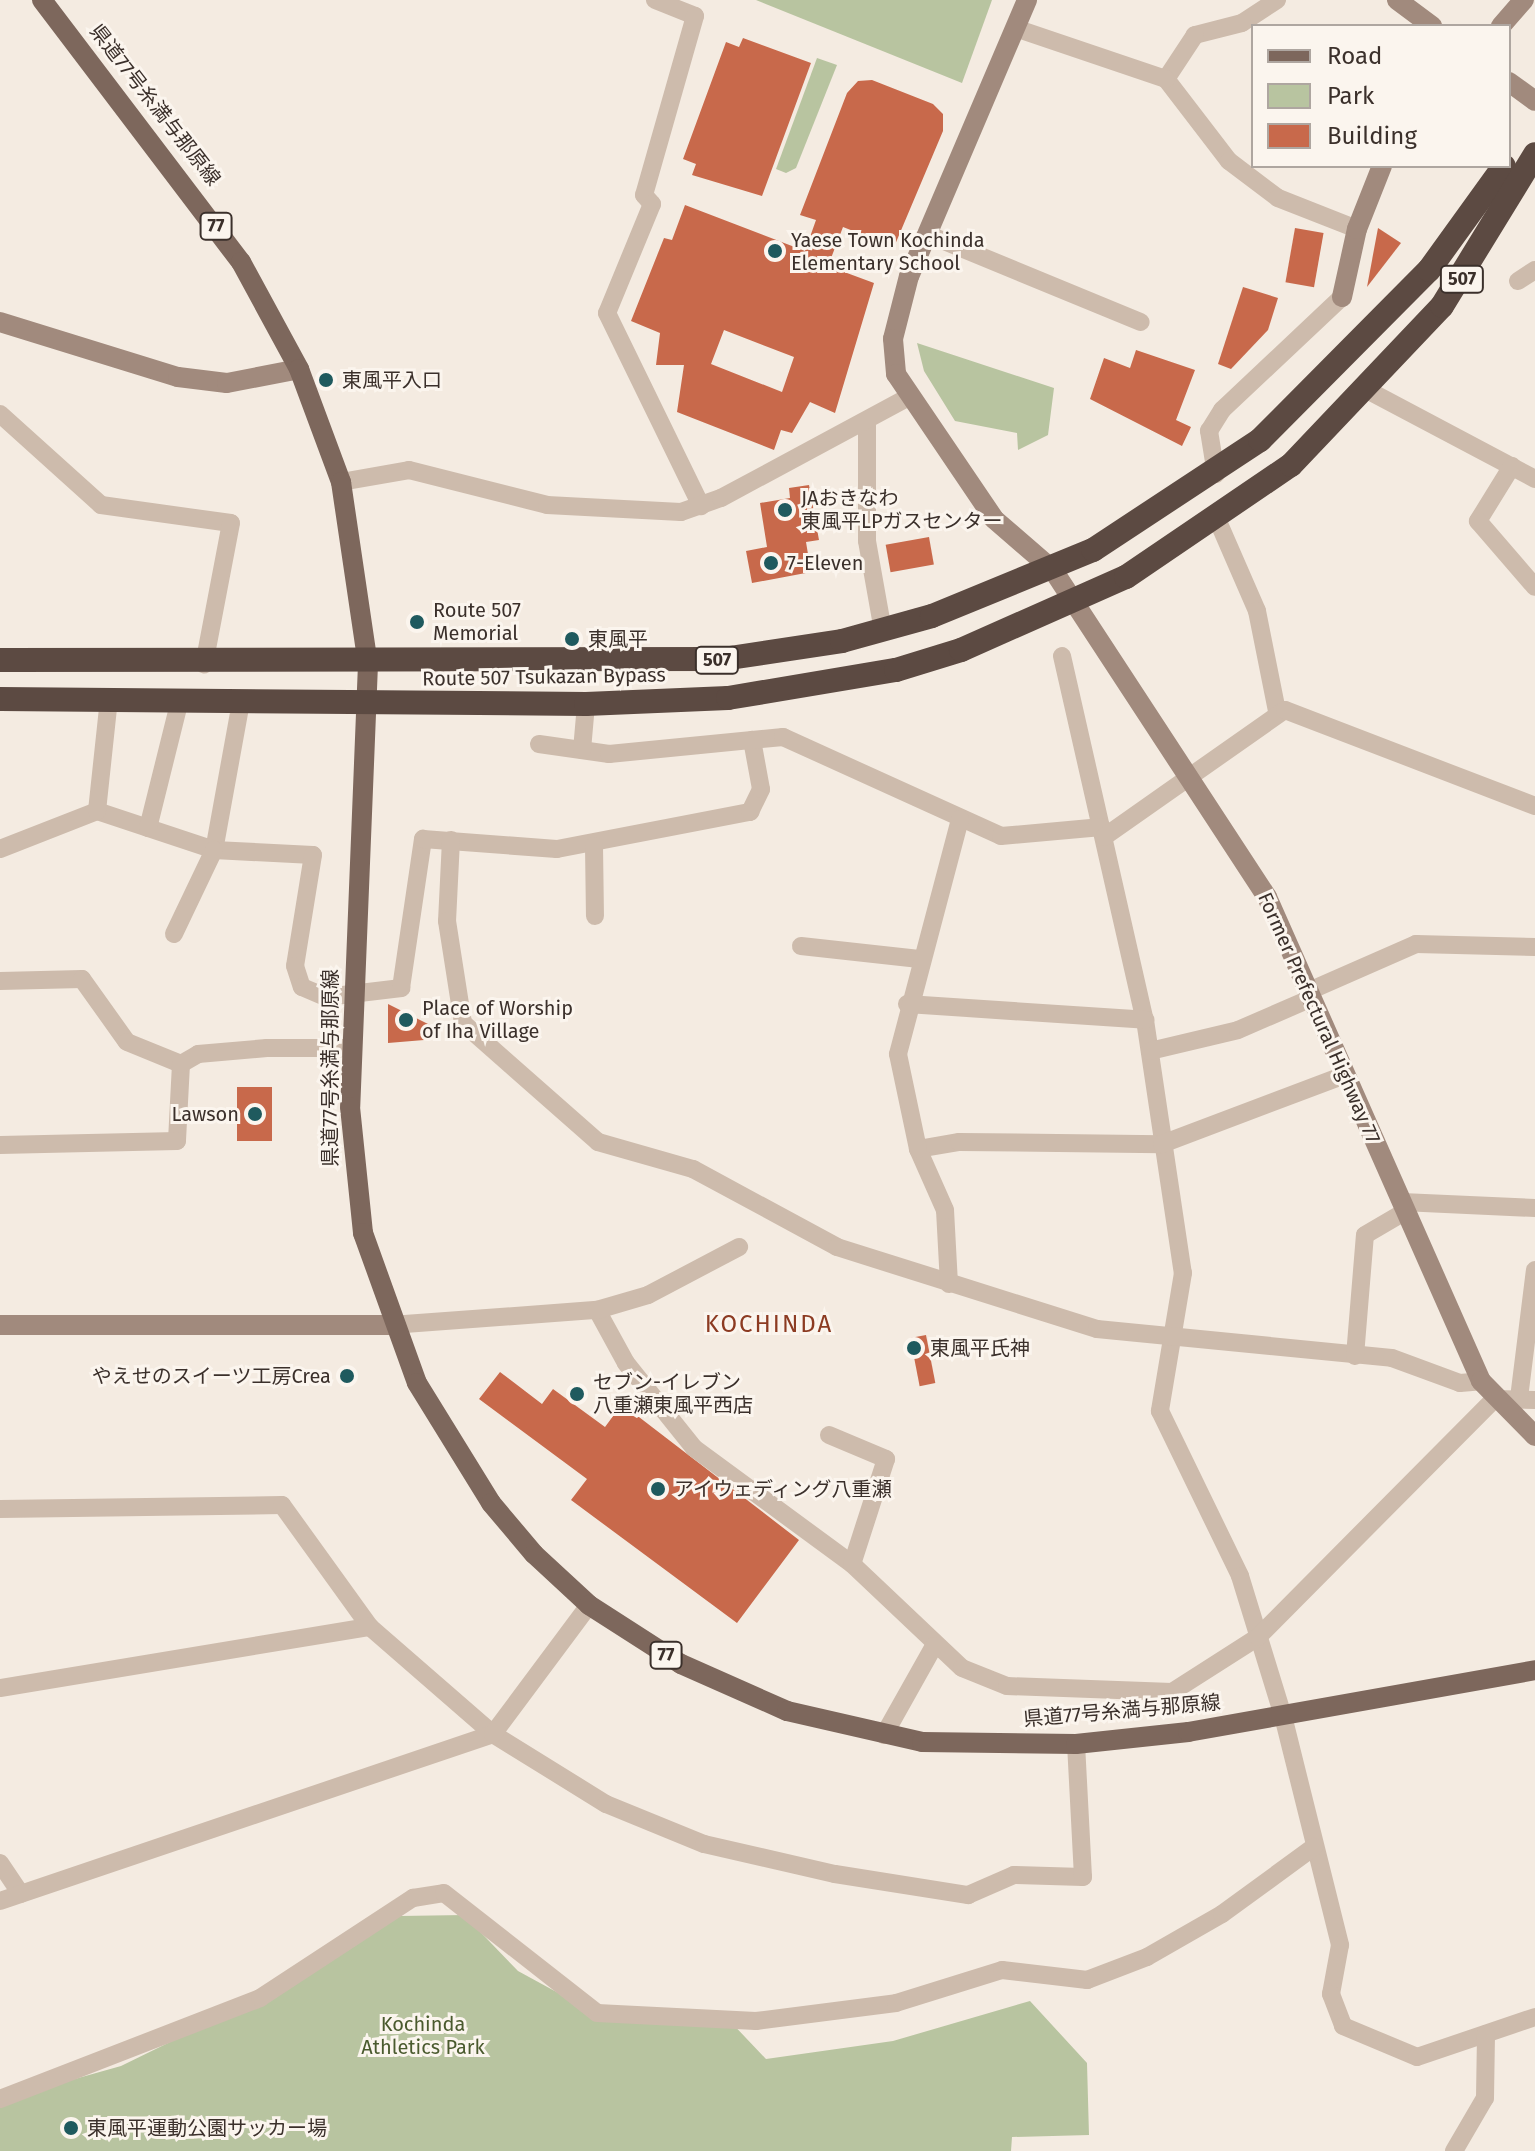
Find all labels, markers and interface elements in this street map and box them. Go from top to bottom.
street label: 県道77号糸満与那原線 [85,20,225,190]
legend [1251,24,1511,168]
text: Road [1327,42,1382,70]
text: Park [1327,82,1374,110]
text: Building [1327,122,1417,150]
road number: 77 [198,212,234,240]
place label: Yaese Town Kochinda Elementary School [791,228,985,275]
marker: Yaese Town Kochinda Elementary School [766,242,784,260]
road number: 507 [1438,265,1486,293]
place label: 東風平入口 [342,368,442,392]
marker: 東風平入口 [317,371,335,389]
place label: JAおきなわ 東風平LPガスセンター [801,486,1003,533]
marker: JAおきなわ 東風平LPガスセンター [776,501,794,519]
place label: 7-Eleven [787,551,863,575]
marker: 7-Eleven [762,554,780,572]
place label: Route 507 Memorial [433,598,521,645]
marker: Route 507 Memorial [408,613,426,631]
place label: 東風平 [588,627,648,651]
marker: 東風平 [563,630,581,648]
road number: 507 [693,646,741,674]
street label: Route 507 Tsukazan Bypass [422,663,666,691]
street label: Former Prefectural Highway 77 [1253,889,1385,1147]
street label: 県道77号糸満与那原線 [318,969,342,1167]
place label: Place of Worship of Iha Village [422,996,573,1043]
marker: Place of Worship of Iha Village [397,1011,415,1029]
place label: Lawson [171,1102,239,1126]
marker: Lawson [246,1105,264,1123]
district label: KOCHINDA [705,1311,833,1339]
place label: 東風平氏神 [930,1336,1030,1360]
marker: 東風平氏神 [905,1339,923,1357]
place label: やえせのスイーツ工房Crea [91,1364,331,1388]
marker: やえせのスイーツ工房Crea [338,1367,356,1385]
place label: セブン-イレブン 八重瀬東風平西店 [593,1370,753,1417]
marker: セブン-イレブン 八重瀬東風平西店 [568,1385,586,1403]
place label: アイウェディング八重瀬 [674,1477,894,1501]
marker: アイウェディング八重瀬 [649,1480,667,1498]
road number: 77 [648,1641,684,1669]
street label: 県道77号糸満与那原線 [1022,1690,1222,1732]
park label: Kochinda Athletics Park [361,2013,485,2060]
place label: 東風平運動公園サッカー場 [87,2116,327,2140]
marker: 東風平運動公園サッカー場 [62,2119,80,2137]

